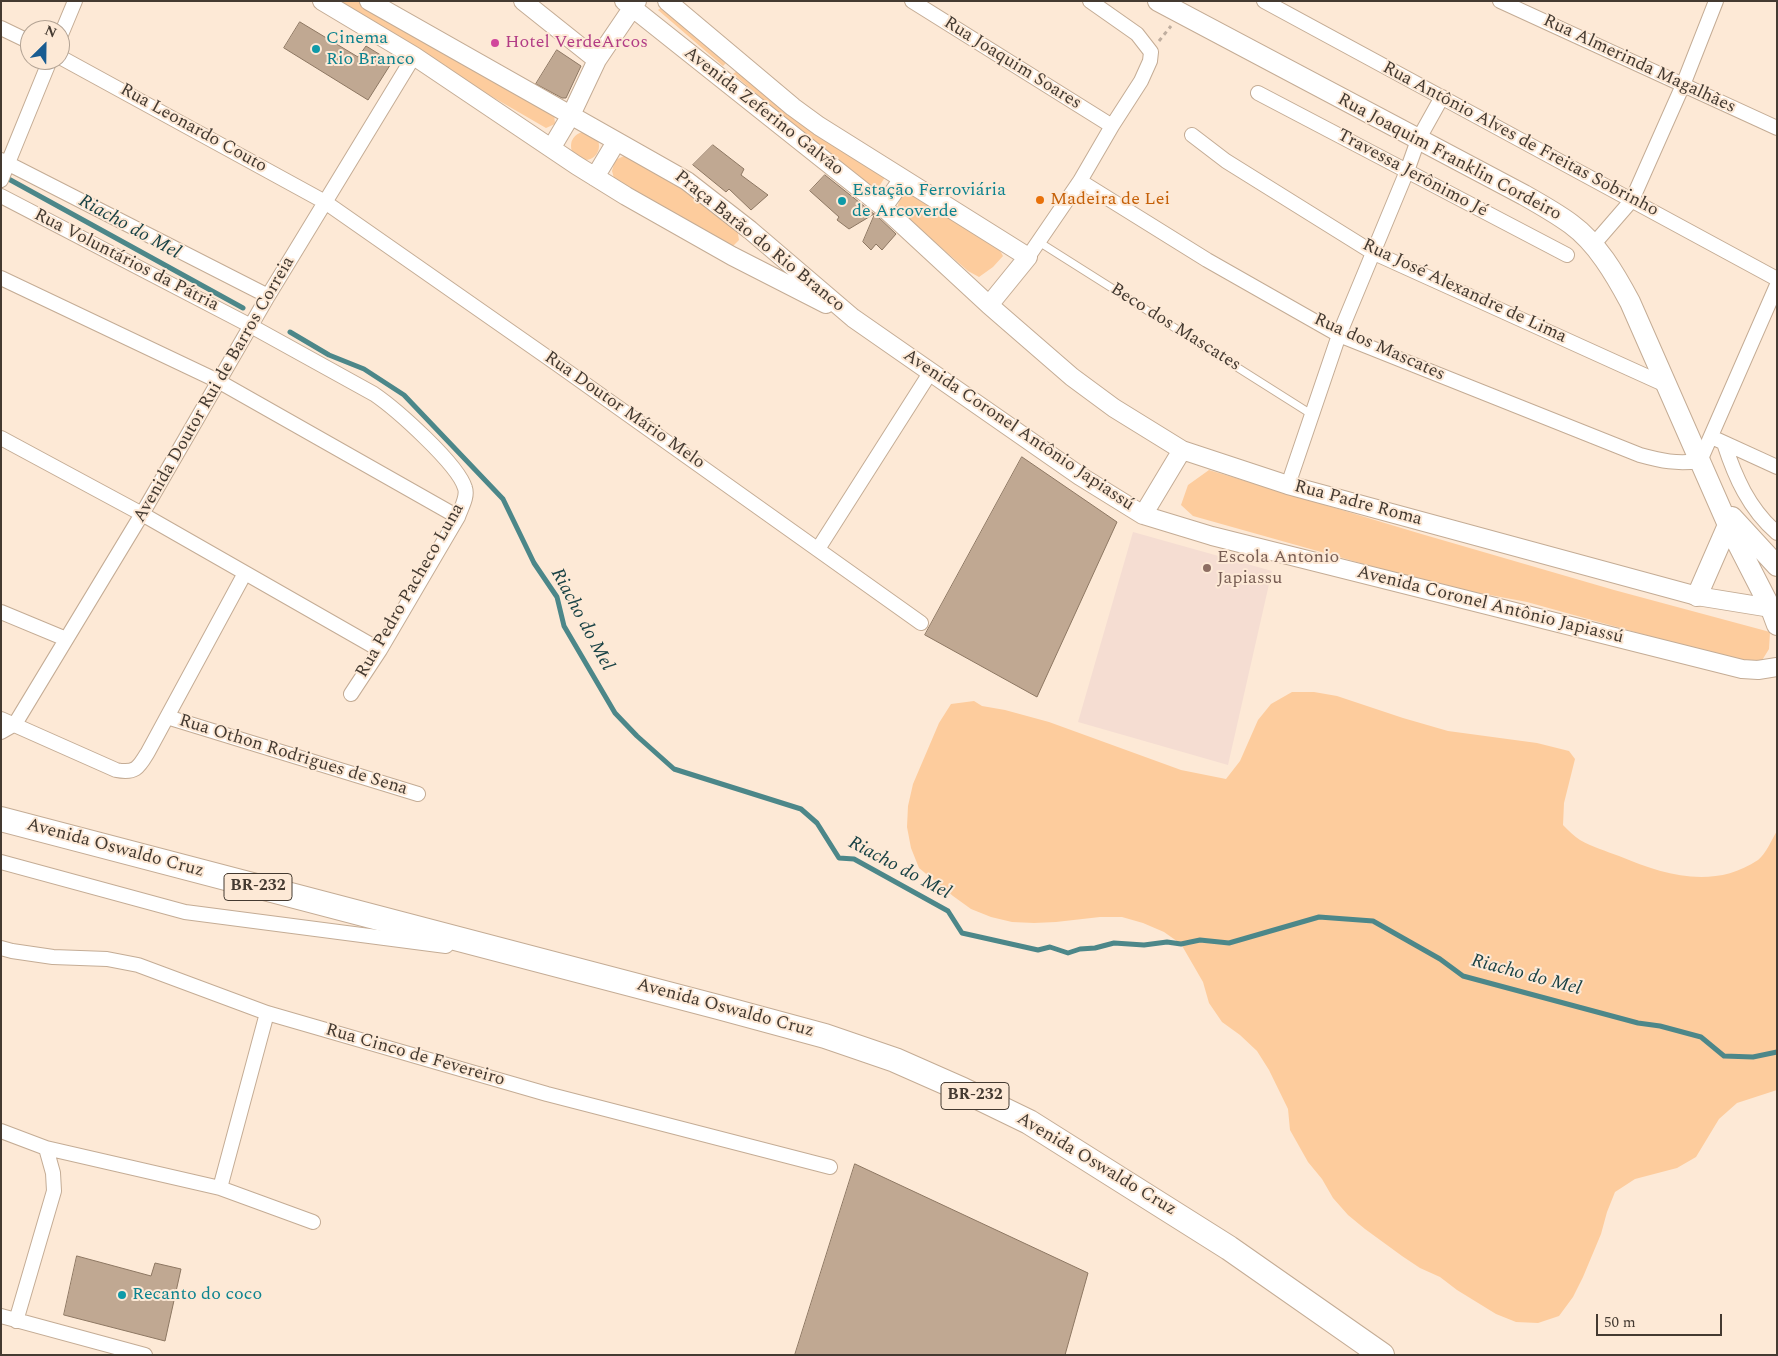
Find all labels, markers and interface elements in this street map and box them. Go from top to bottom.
street label: Rua Almerinda Magalhães [1539,11,1739,119]
street label: Rua Joaquim Soares [939,13,1085,115]
north arrow [20,20,70,70]
text: N [41,20,60,44]
place label: Cinema Rio Branco [326,28,415,70]
place label: Hotel VerdeArcos [505,32,648,54]
marker: Hotel VerdeArcos [489,37,501,49]
marker: Cinema Rio Branco [310,43,322,55]
street label: Avenida Zeferino Galvão [679,43,847,181]
street label: Rua Antônio Alves de Freitas Sobrinho [1378,58,1662,222]
street label: Rua Leonardo Couto [116,80,270,178]
street label: Rua Joaquim Franklin Cordeiro [1333,90,1565,226]
street label: Travessa Jerônimo Jé [1333,125,1491,223]
street label: Praça Barão do Rio Branco [669,167,849,317]
place label: Estação Ferroviária de Arcoverde [852,180,1006,222]
place label: Madeira de Lei [1050,189,1170,211]
water label: Riacho do Mel [74,191,184,265]
marker: Madeira de Lei [1034,194,1046,206]
marker: Estação Ferroviária de Arcoverde [836,195,848,207]
street label: Rua Voluntários da Pátria [30,205,222,317]
street label: Rua José Alexandre de Lima [1358,235,1570,349]
street label: Avenida Doutor Rui de Barros Correia [130,253,300,527]
street label: Beco dos Mascates [1106,279,1244,377]
street label: Rua dos Mascates [1310,309,1448,387]
street label: Avenida Coronel Antônio Japiassú [898,345,1138,517]
street label: Rua Doutor Mário Melo [540,347,708,475]
street label: Rua Padre Roma [1292,477,1424,531]
street label: Rua Pedro Pacheco Luna [352,500,470,682]
place label: Escola Antonio Japiassu [1217,547,1339,590]
marker: Escola Antonio Japiassu [1201,562,1213,574]
street label: Avenida Coronel Antônio Japiassú [1355,562,1625,650]
water label: Riacho do Mel [544,565,618,675]
street label: Rua Othon Rodrigues de Sena [176,711,410,801]
street label: Avenida Oswaldo Cruz [24,815,206,883]
water label: Riacho do Mel [844,832,954,906]
road number: BR-232 [224,874,292,900]
water label: Riacho do Mel [1468,950,1584,1002]
street label: Avenida Oswaldo Cruz [634,975,816,1043]
street label: Rua Cinco de Fevereiro [323,1020,507,1092]
road number: BR-232 [941,1082,1009,1110]
street label: Avenida Oswaldo Cruz [1012,1109,1180,1221]
place label: Recanto do coco [132,1284,262,1306]
marker: Recanto do coco [116,1289,128,1301]
scale bar [1598,1304,1724,1336]
text: 50 m [1604,1311,1636,1334]

